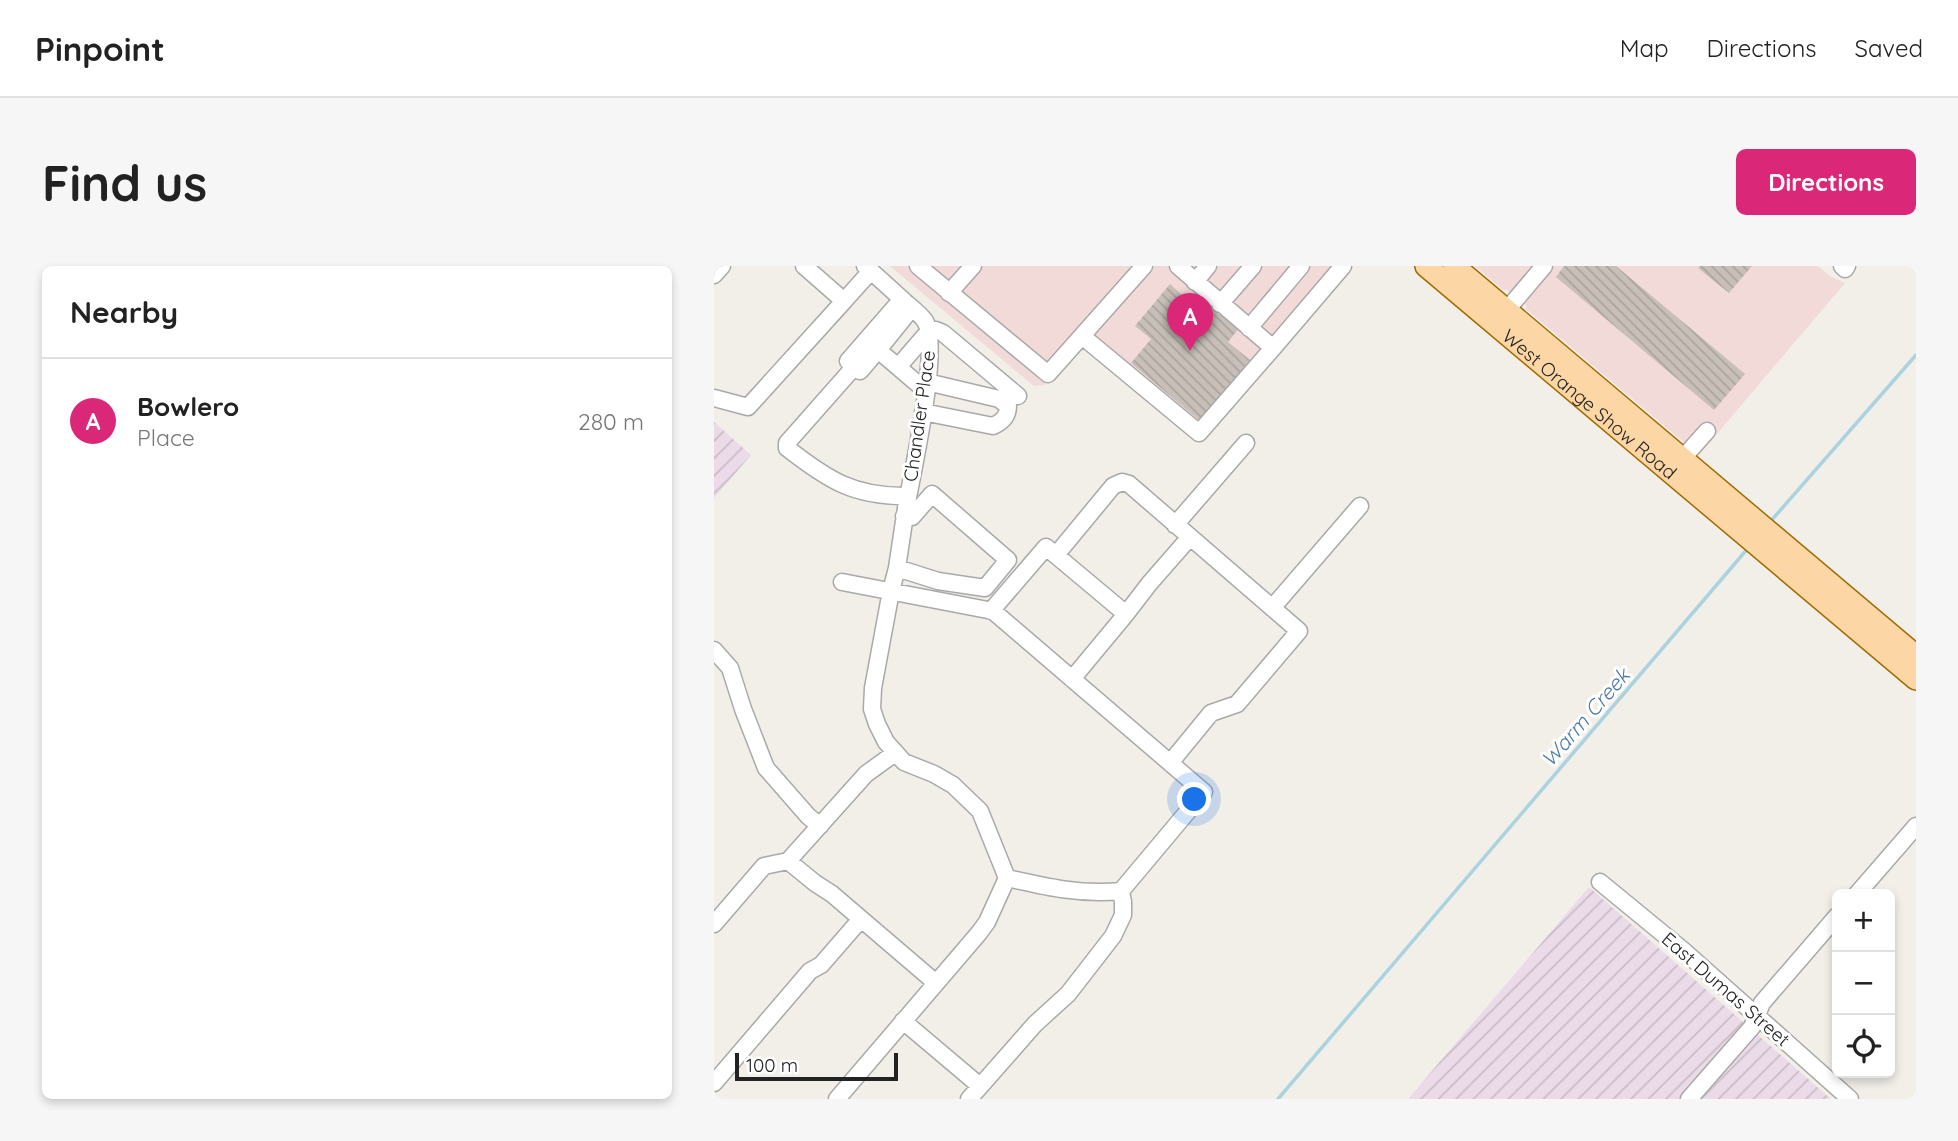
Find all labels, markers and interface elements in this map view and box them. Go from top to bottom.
text: Pinpoint [35,28,165,69]
text: Map [1620,33,1669,63]
text: Directions [1707,33,1817,63]
text: Saved [1855,33,1923,63]
button: Directions [1736,149,1916,215]
text: Find us [42,152,207,213]
text: Nearby [70,293,178,331]
pin: A [1167,293,1213,351]
street label: West Orange Show Road [1498,324,1682,484]
street label: Chandler Place [898,349,940,483]
text: Bowlero [137,390,239,423]
text: A [86,407,100,436]
text: 280 m [578,407,644,436]
text: Place [137,423,195,452]
water label: Warm Creek [1535,661,1636,772]
your location [1177,782,1211,816]
map controls [1832,889,1895,1078]
button: + [1832,889,1895,952]
street label: East Dumas Street [1657,927,1795,1051]
button: − [1832,952,1895,1015]
button: locate [1832,1015,1895,1078]
scale bar [735,1050,898,1082]
text: 100 m [746,1053,798,1077]

